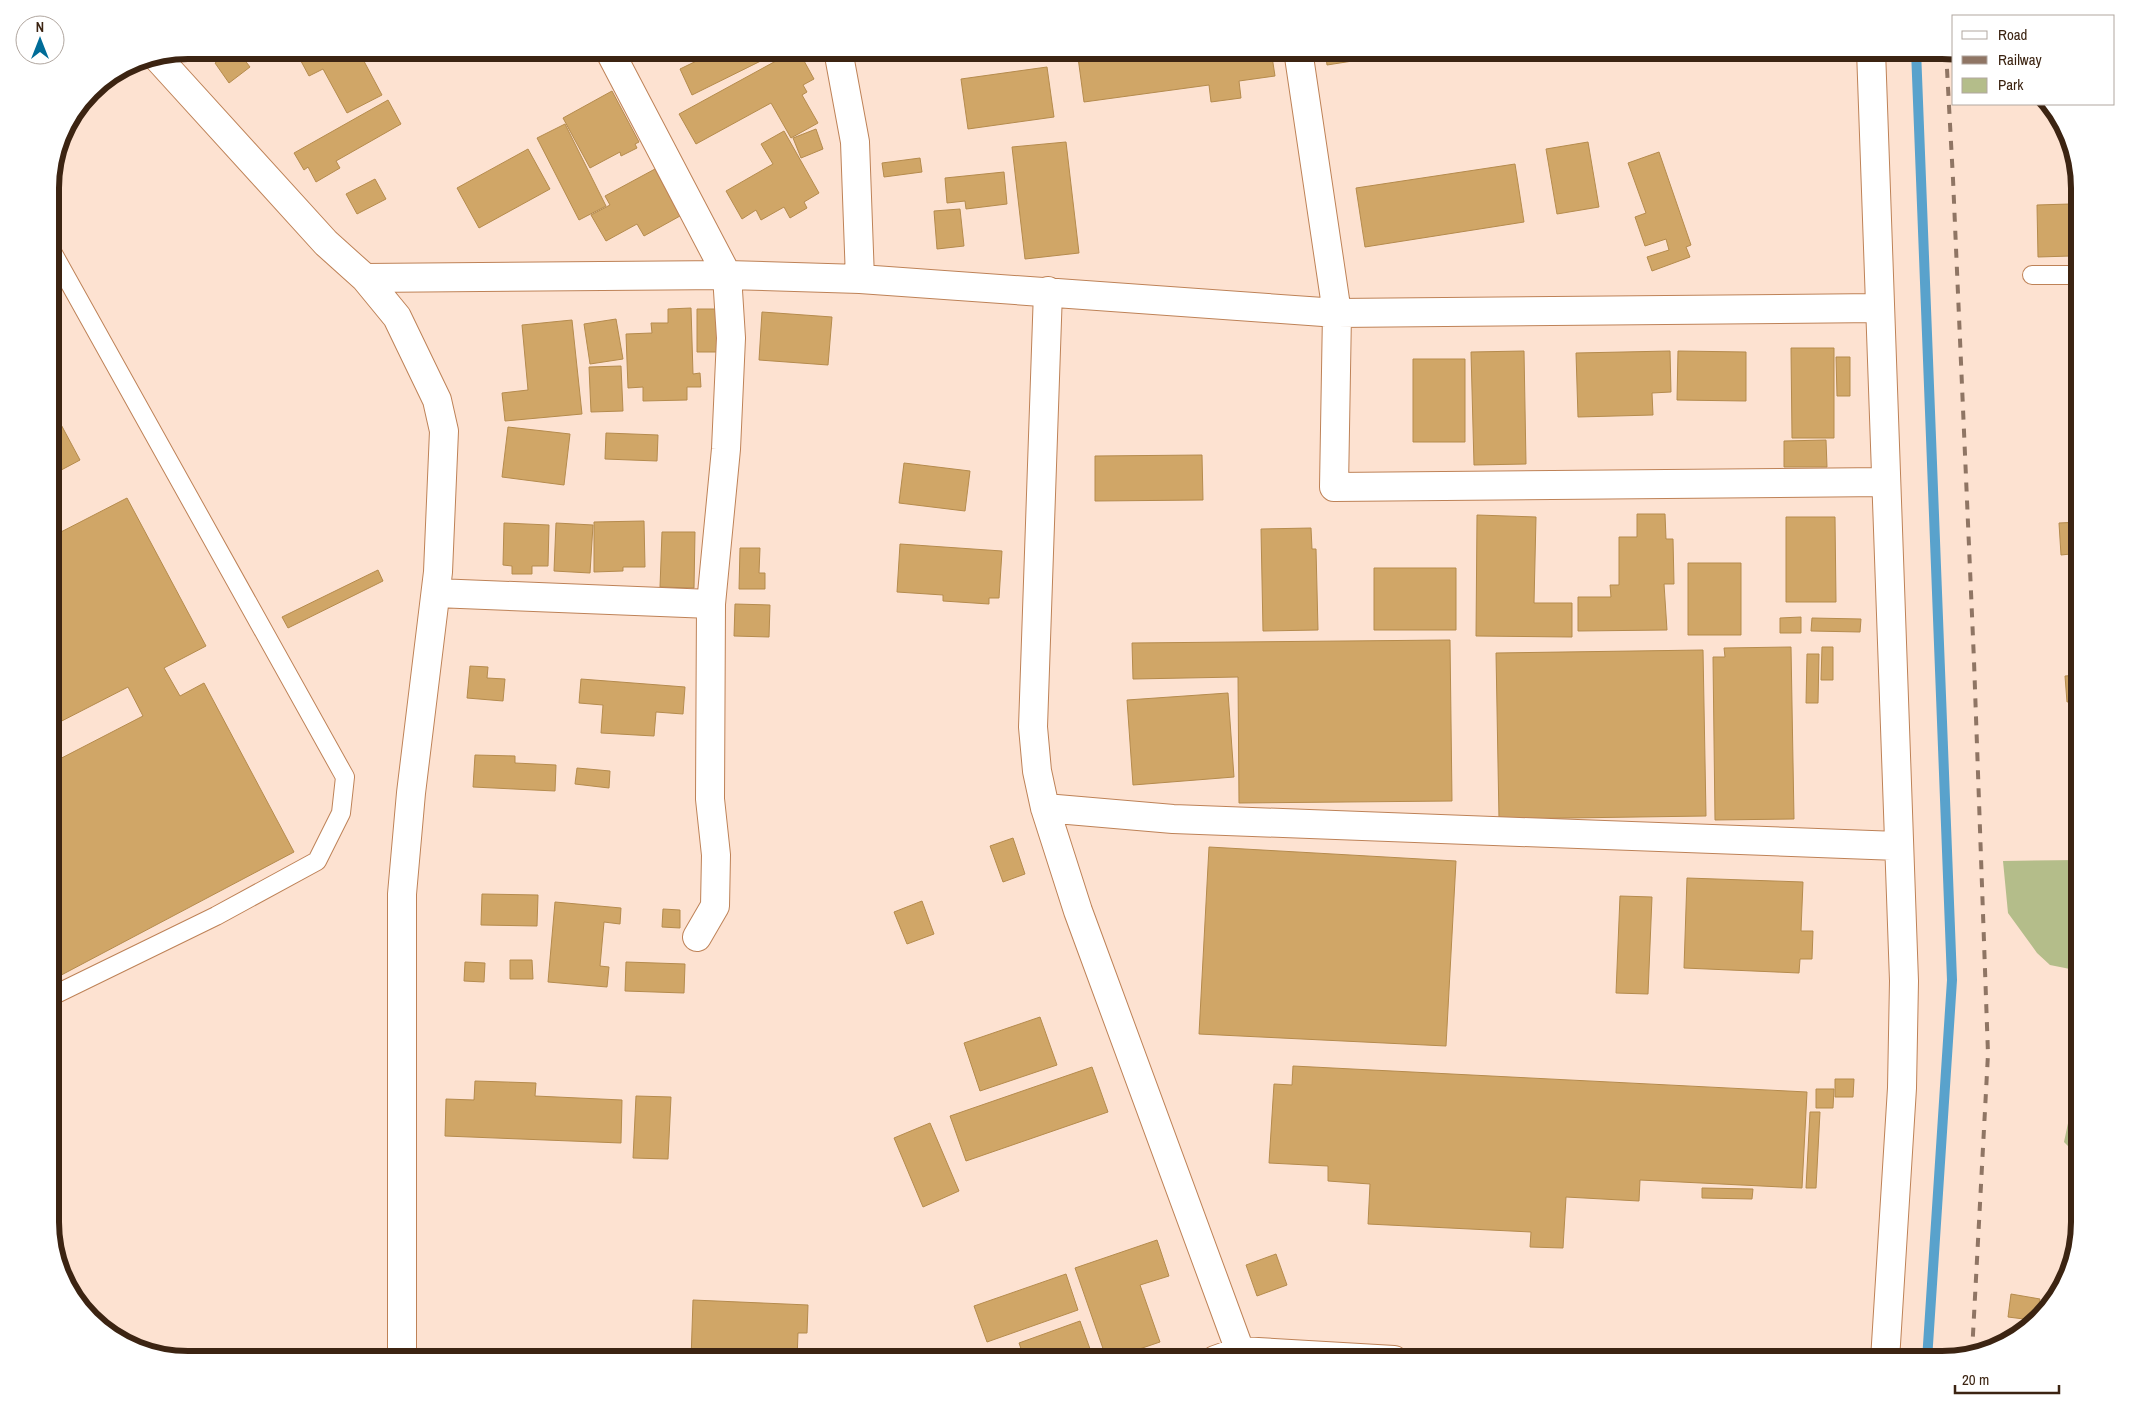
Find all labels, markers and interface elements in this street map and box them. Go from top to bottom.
north arrow [15,15,65,65]
legend [1952,15,2115,105]
text: N [36,18,44,36]
text: Road [1998,24,2027,45]
text: Railway [1998,49,2043,70]
text: Park [1998,74,2024,95]
scale bar [1955,1362,2059,1394]
text: 20 m [1962,1369,1989,1390]

